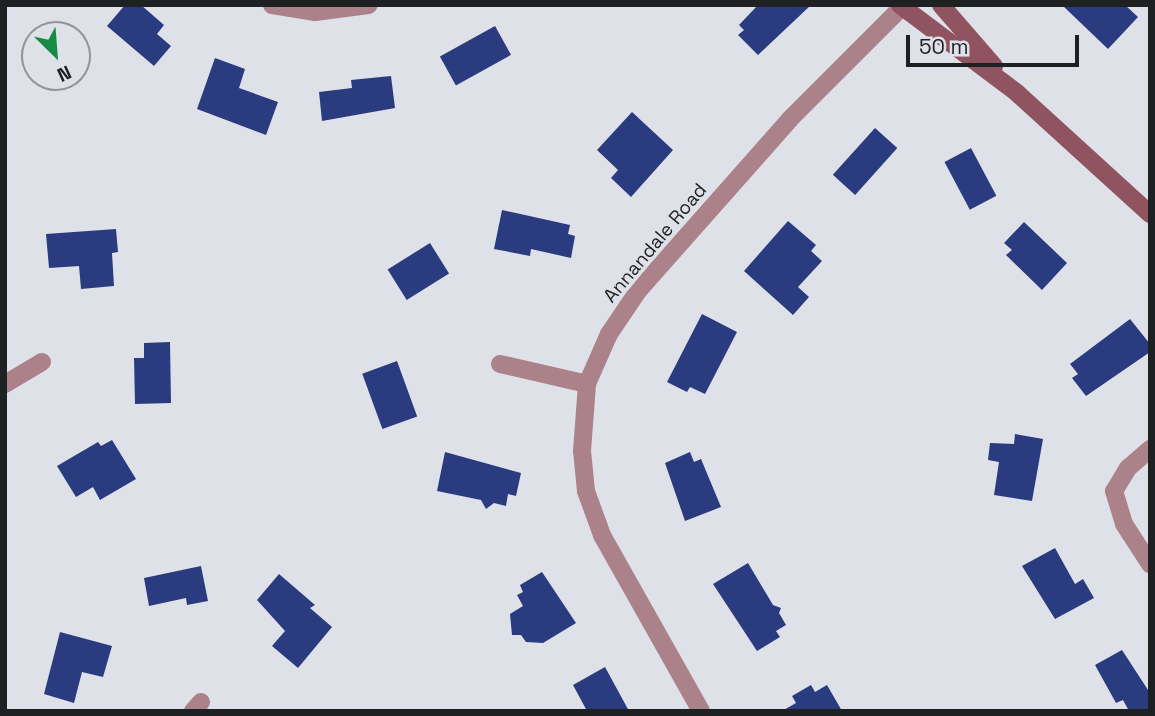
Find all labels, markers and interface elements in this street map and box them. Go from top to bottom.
north arrow [21,21,91,91]
scale bar [910,21,1083,65]
text: 50 m [919,33,969,60]
text: N [53,60,75,88]
street label: Annandale Road [599,179,711,307]

